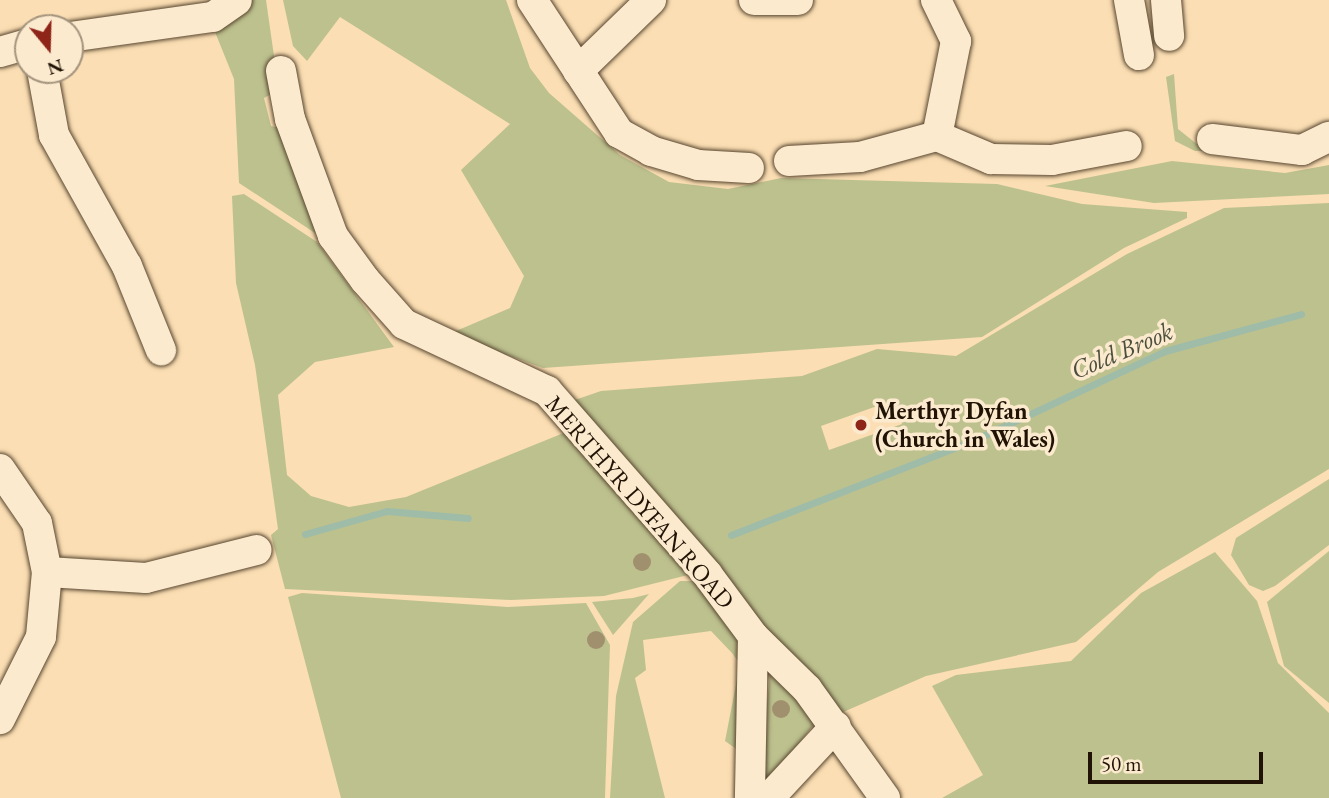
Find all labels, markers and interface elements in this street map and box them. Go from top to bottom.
north arrow [14,14,84,84]
text: N [44,53,67,82]
water label: Cold Brook [1066,316,1178,386]
street label: MERTHYR DYFAN ROAD [540,390,740,614]
place label: Merthyr Dyfan (Church in Wales) [875,397,1055,453]
marker: Merthyr Dyfan (Church in Wales) [853,417,869,433]
scale bar [1091,738,1266,782]
text: 50 m [1101,750,1142,777]

